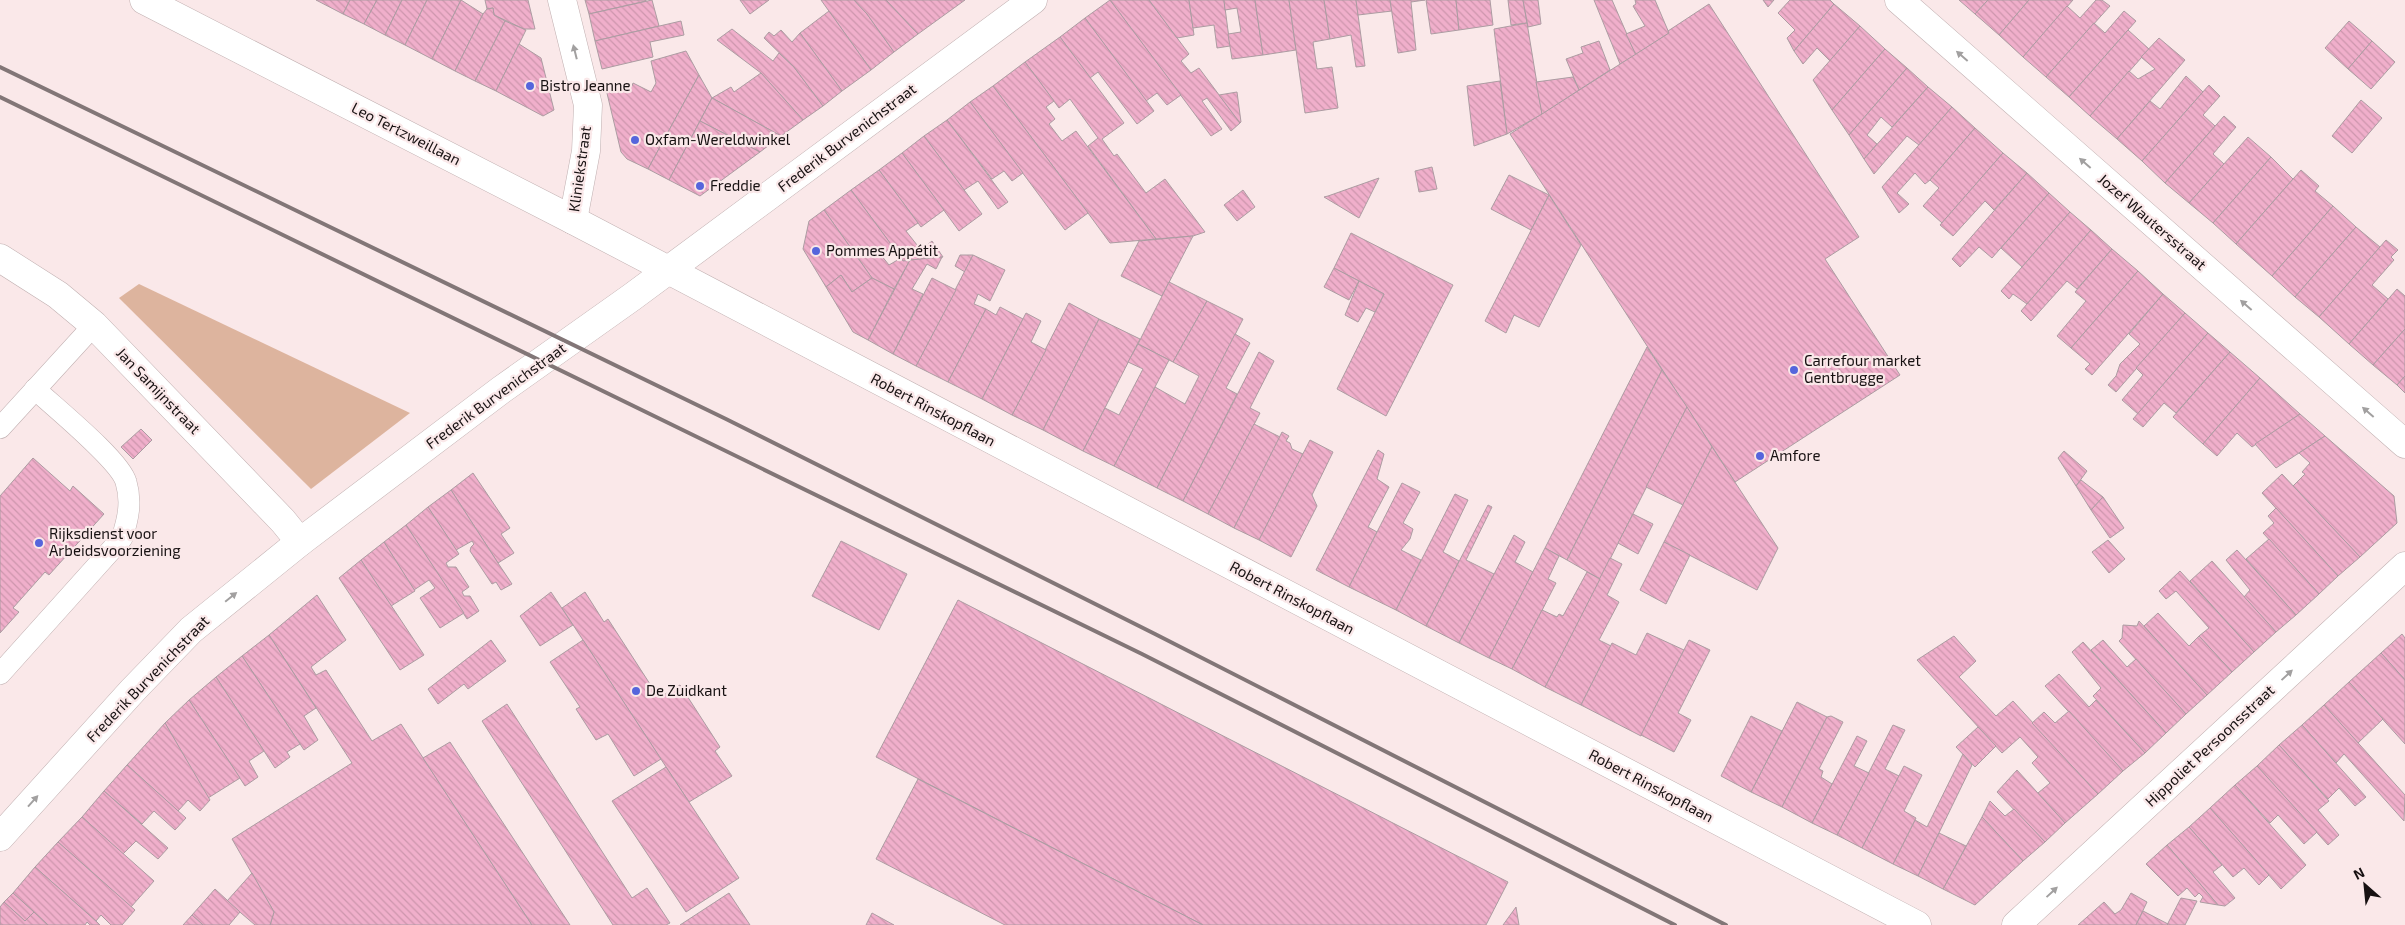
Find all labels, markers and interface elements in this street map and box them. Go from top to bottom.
one-way arrow [571,44,579,59]
one-way arrow [1956,50,1969,61]
place label: Bistro Jeanne [540,76,631,94]
street label: Frederik Burvenichstraat [774,79,919,195]
marker: Bistro Jeanne [524,80,536,92]
street label: Leo Tertzweillaan [349,98,464,168]
street label: Kliniekstraat [564,124,594,213]
place label: Oxfam-Wereldwinkel [645,130,791,148]
marker: Oxfam-Wereldwinkel [629,134,641,146]
one-way arrow [2079,157,2091,169]
street label: Jozef Wautersstraat [2095,169,2211,273]
place label: Freddie [710,176,761,194]
marker: Freddie [694,180,706,192]
place label: Pommes Appétit [826,241,938,259]
marker: Pommes Appétit [810,245,822,257]
one-way arrow [2240,299,2253,310]
street label: Frederik Burvenichstraat [422,338,569,452]
street label: Jan Samijnstraat [112,343,205,438]
place label: Carrefour market Gentbrugge [1804,351,1921,386]
marker: Carrefour market Gentbrugge [1788,364,1800,376]
street label: Robert Rinskopflaan [868,369,999,450]
one-way arrow [2363,406,2375,418]
place label: Amfore [1770,446,1820,464]
marker: Amfore [1754,450,1766,462]
place label: Rijksdienst voor Arbeidsvoorziening [49,524,181,559]
marker: Rijksdienst voor Arbeidsvoorziening [33,537,45,549]
street label: Robert Rinskopflaan [1227,557,1358,638]
one-way arrow [225,592,238,603]
street label: Frederik Burvenichstraat [82,611,213,745]
one-way arrow [2280,669,2292,681]
street label: Hippoliet Persoonsstraat [2141,680,2278,810]
place label: De Zuidkant [646,681,727,699]
marker: De Zuidkant [630,685,642,697]
street label: Robert Rinskopflaan [1586,745,1717,826]
one-way arrow [27,794,38,807]
north arrow [2340,860,2390,910]
text: N [2351,863,2367,883]
one-way arrow [2045,886,2057,898]

